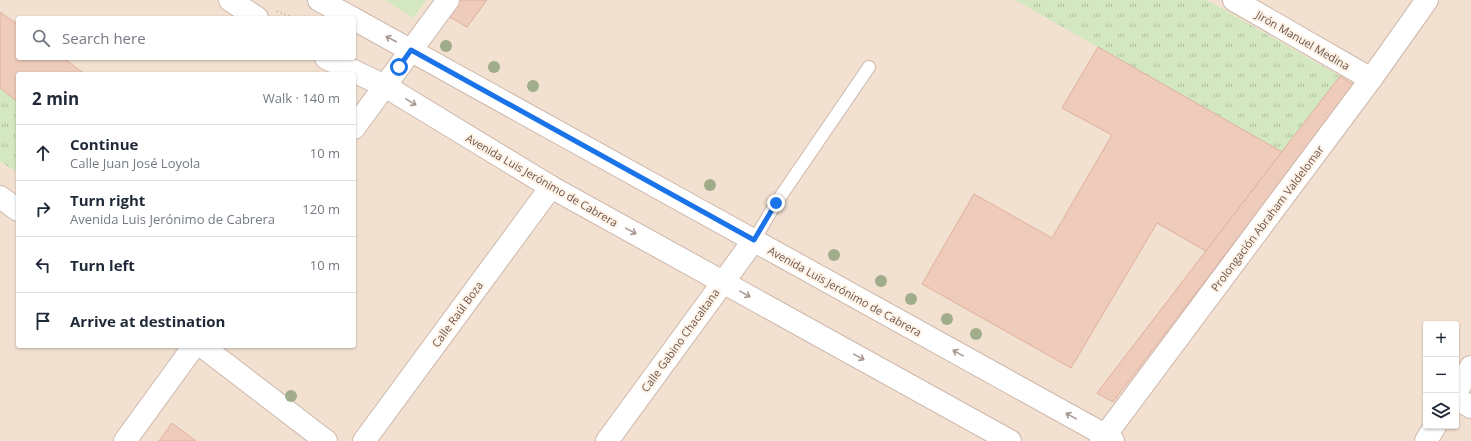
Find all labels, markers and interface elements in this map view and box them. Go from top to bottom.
street label: Jirón Manuel Medina [1252,6,1353,73]
search box [16,16,356,60]
icon: search [30,27,52,49]
text: Search here [62,28,146,48]
one-way arrow [385,35,397,42]
route start [390,58,408,76]
text: 2 min [32,87,79,110]
text: Walk · 140 m [263,89,340,107]
one-way arrow [405,98,417,106]
street label: Avenida Luis Jerónimo de Cabrera [463,130,621,230]
text: Continue [70,134,138,154]
icon: ahead [32,142,54,164]
street label: Prolongación Abraham Valdelomar [1207,142,1327,294]
text: 10 m [310,144,340,162]
text: Calle Juan José Loyola [70,154,200,172]
text: Turn right [70,190,145,210]
route end [767,194,785,212]
icon: right [32,198,54,220]
text: 120 m [302,200,340,218]
text: Avenida Luis Jerónimo de Cabrera [70,210,275,228]
one-way arrow [625,228,637,236]
street label: Avenida Luis Jerónimo de Cabrera [766,242,924,340]
icon: left [32,254,54,276]
text: Turn left [70,255,135,275]
text: 10 m [310,256,340,274]
street label: Calle Raúl Boza [428,278,486,350]
street label: Calle Gabino Chacaltana [637,285,723,395]
one-way arrow [739,291,751,299]
icon: arrive [32,310,54,332]
text: Arrive at destination [70,311,225,331]
map controls [1423,321,1459,429]
button: + [1423,321,1459,357]
one-way arrow [952,349,964,356]
one-way arrow [853,354,865,362]
button: − [1423,357,1459,393]
button: layers [1423,393,1459,429]
one-way arrow [1065,412,1077,419]

